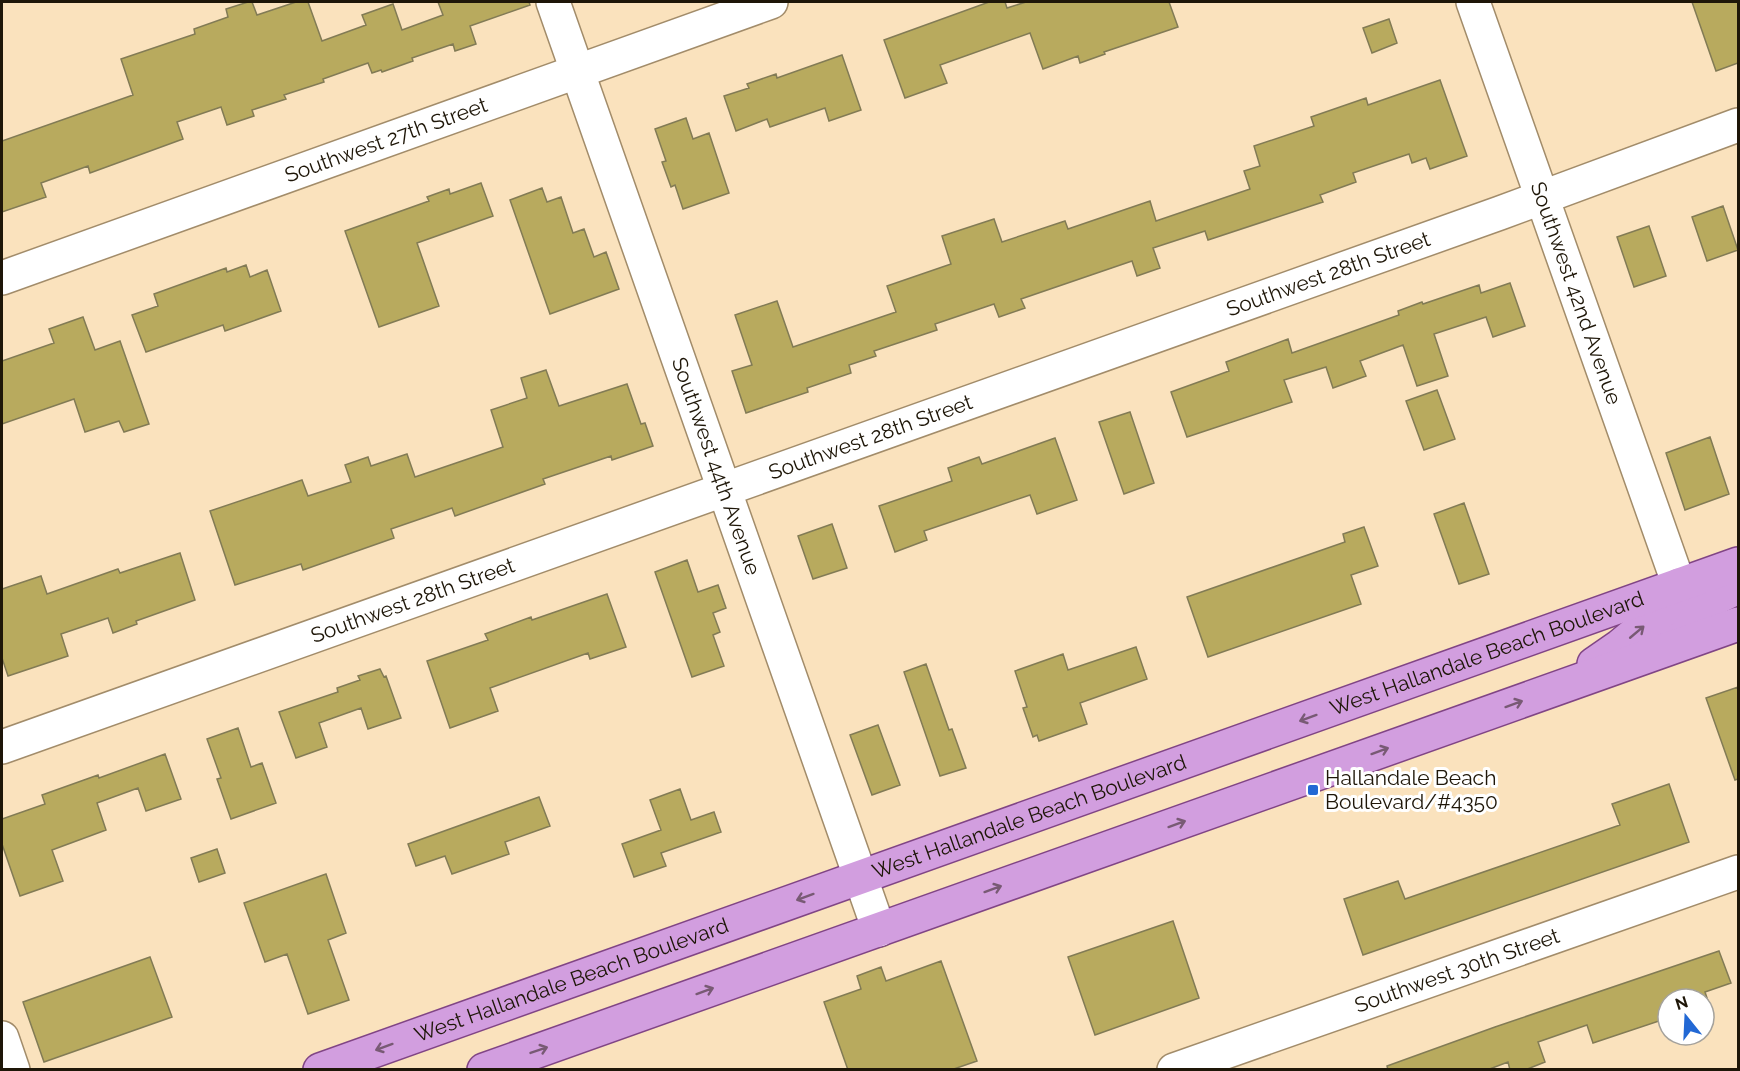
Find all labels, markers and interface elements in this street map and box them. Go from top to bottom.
street label: Southwest 27th Street [281,92,491,188]
street label: Southwest 42nd Avenue [1526,178,1627,408]
street label: Southwest 28th Street [1223,226,1433,322]
street label: Southwest 44th Avenue [667,354,766,578]
street label: Southwest 28th Street [765,389,976,485]
street label: Southwest 28th Street [307,552,518,648]
street label: West Hallandale Beach Boulevard [1326,586,1647,721]
one-way arrow [1629,625,1644,639]
one-way arrow [1505,697,1523,708]
one-way arrow [1299,713,1318,724]
one-way arrow [1370,745,1389,756]
street label: West Hallandale Beach Boulevard [869,749,1189,884]
place label: Hallandale Beach Boulevard/#4350 [1325,765,1498,814]
marker: Hallandale Beach Boulevard/#4350 [1306,783,1320,797]
one-way arrow [1167,817,1186,828]
one-way arrow [983,883,1002,894]
one-way arrow [796,893,815,904]
street label: West Hallandale Beach Boulevard [411,912,732,1047]
street label: Southwest 30th Street [1351,923,1563,1018]
one-way arrow [695,985,714,996]
north arrow [1656,987,1716,1047]
text: N [1673,992,1690,1014]
one-way arrow [375,1042,394,1053]
one-way arrow [529,1044,548,1055]

